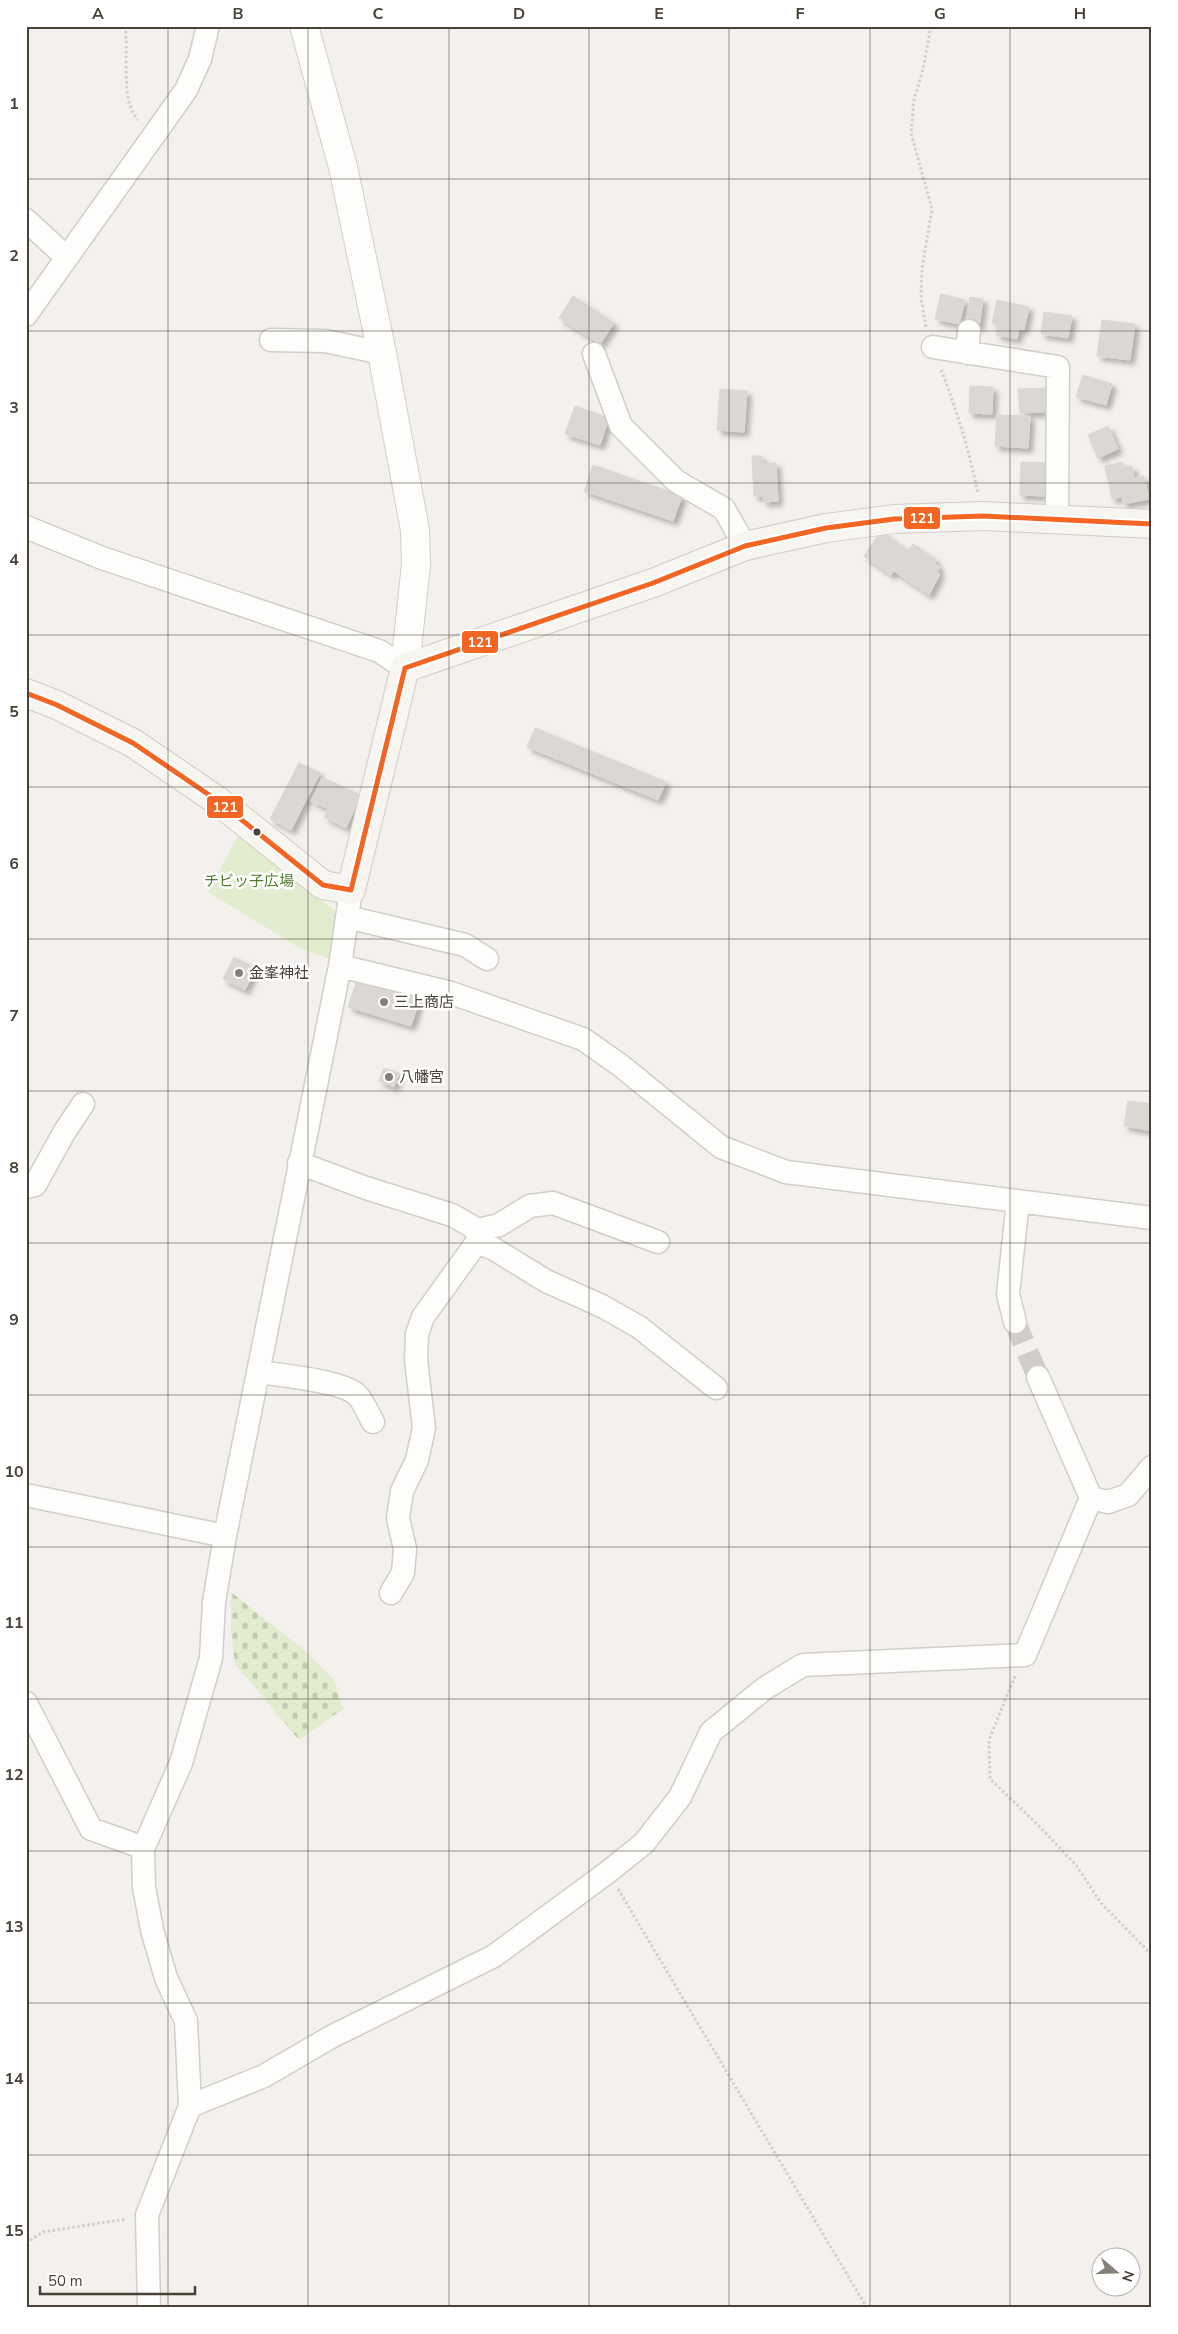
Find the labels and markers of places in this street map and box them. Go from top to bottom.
unlabelled marker [252,827,262,837]
place label: 金峯神社 [249,963,309,983]
marker: 金峯神社 [233,967,245,979]
place label: 三上商店 [394,992,454,1012]
marker: 三上商店 [378,996,390,1008]
place label: 八幡宮 [399,1067,444,1087]
marker: 八幡宮 [383,1071,395,1083]

